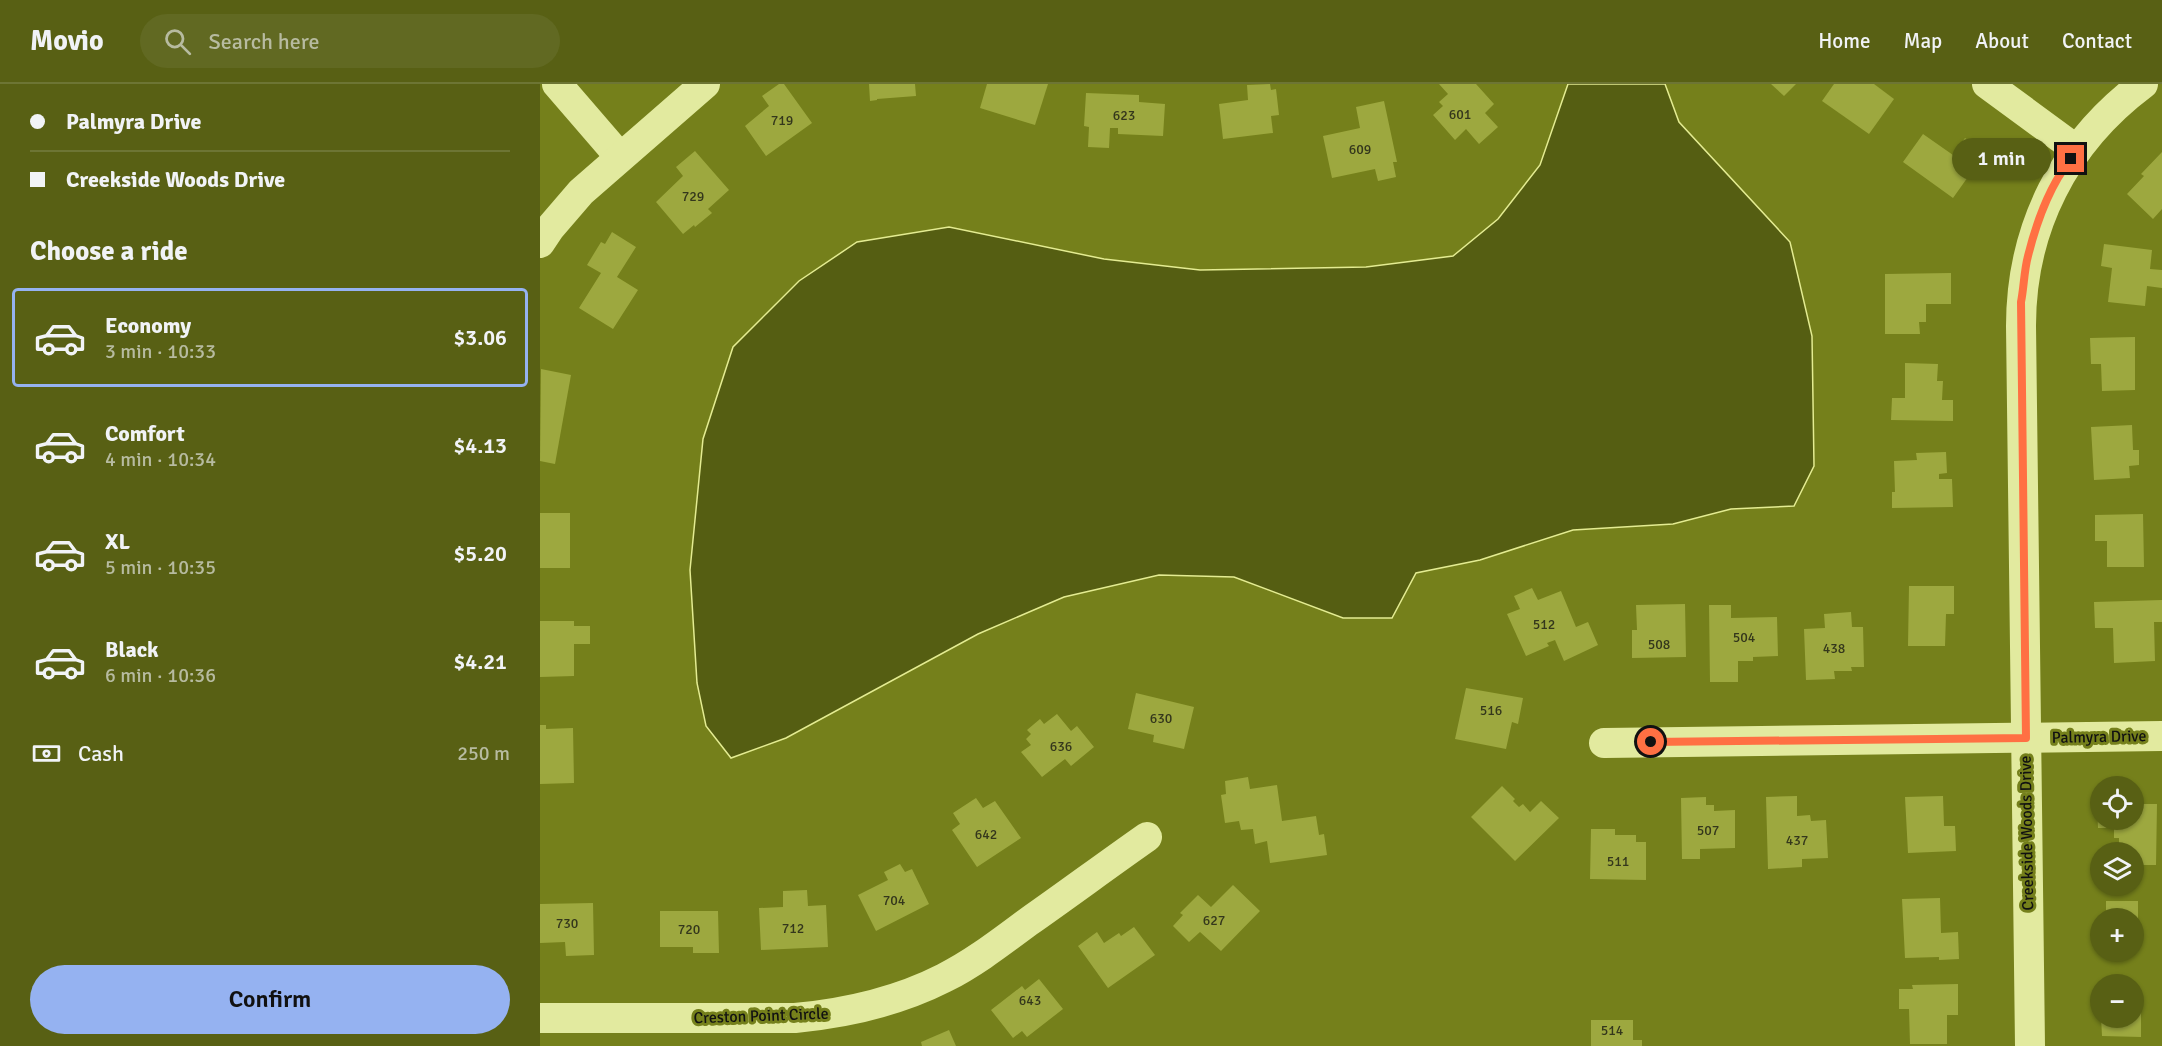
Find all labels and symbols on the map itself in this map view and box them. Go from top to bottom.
house number: 601 [1449,106,1471,123]
house number: 623 [1113,107,1135,124]
house number: 719 [771,112,793,129]
callout: 1 min [1951,138,2050,180]
house number: 609 [1349,141,1371,158]
route end [2057,145,2084,172]
house number: 729 [682,188,704,205]
house number: 512 [1533,616,1555,633]
house number: 504 [1733,629,1756,646]
house number: 508 [1648,636,1670,653]
house number: 438 [1823,640,1845,657]
house number: 516 [1480,702,1502,719]
house number: 630 [1150,710,1172,727]
street label: Palmyra Drive [2051,726,2147,748]
route start [1637,728,1664,755]
house number: 636 [1050,738,1072,755]
street label: Creekside Woods Drive [2016,755,2038,911]
house number: 507 [1697,822,1719,839]
house number: 642 [975,826,997,843]
house number: 437 [1786,832,1808,849]
house number: 511 [1607,853,1629,870]
house number: 704 [883,892,906,909]
house number: 627 [1203,912,1225,929]
house number: 730 [556,915,578,932]
house number: 712 [782,920,804,937]
house number: 720 [678,921,700,938]
house number: 643 [1019,992,1041,1009]
street label: Creston Point Circle [693,1004,829,1028]
house number: 514 [1601,1022,1624,1039]

